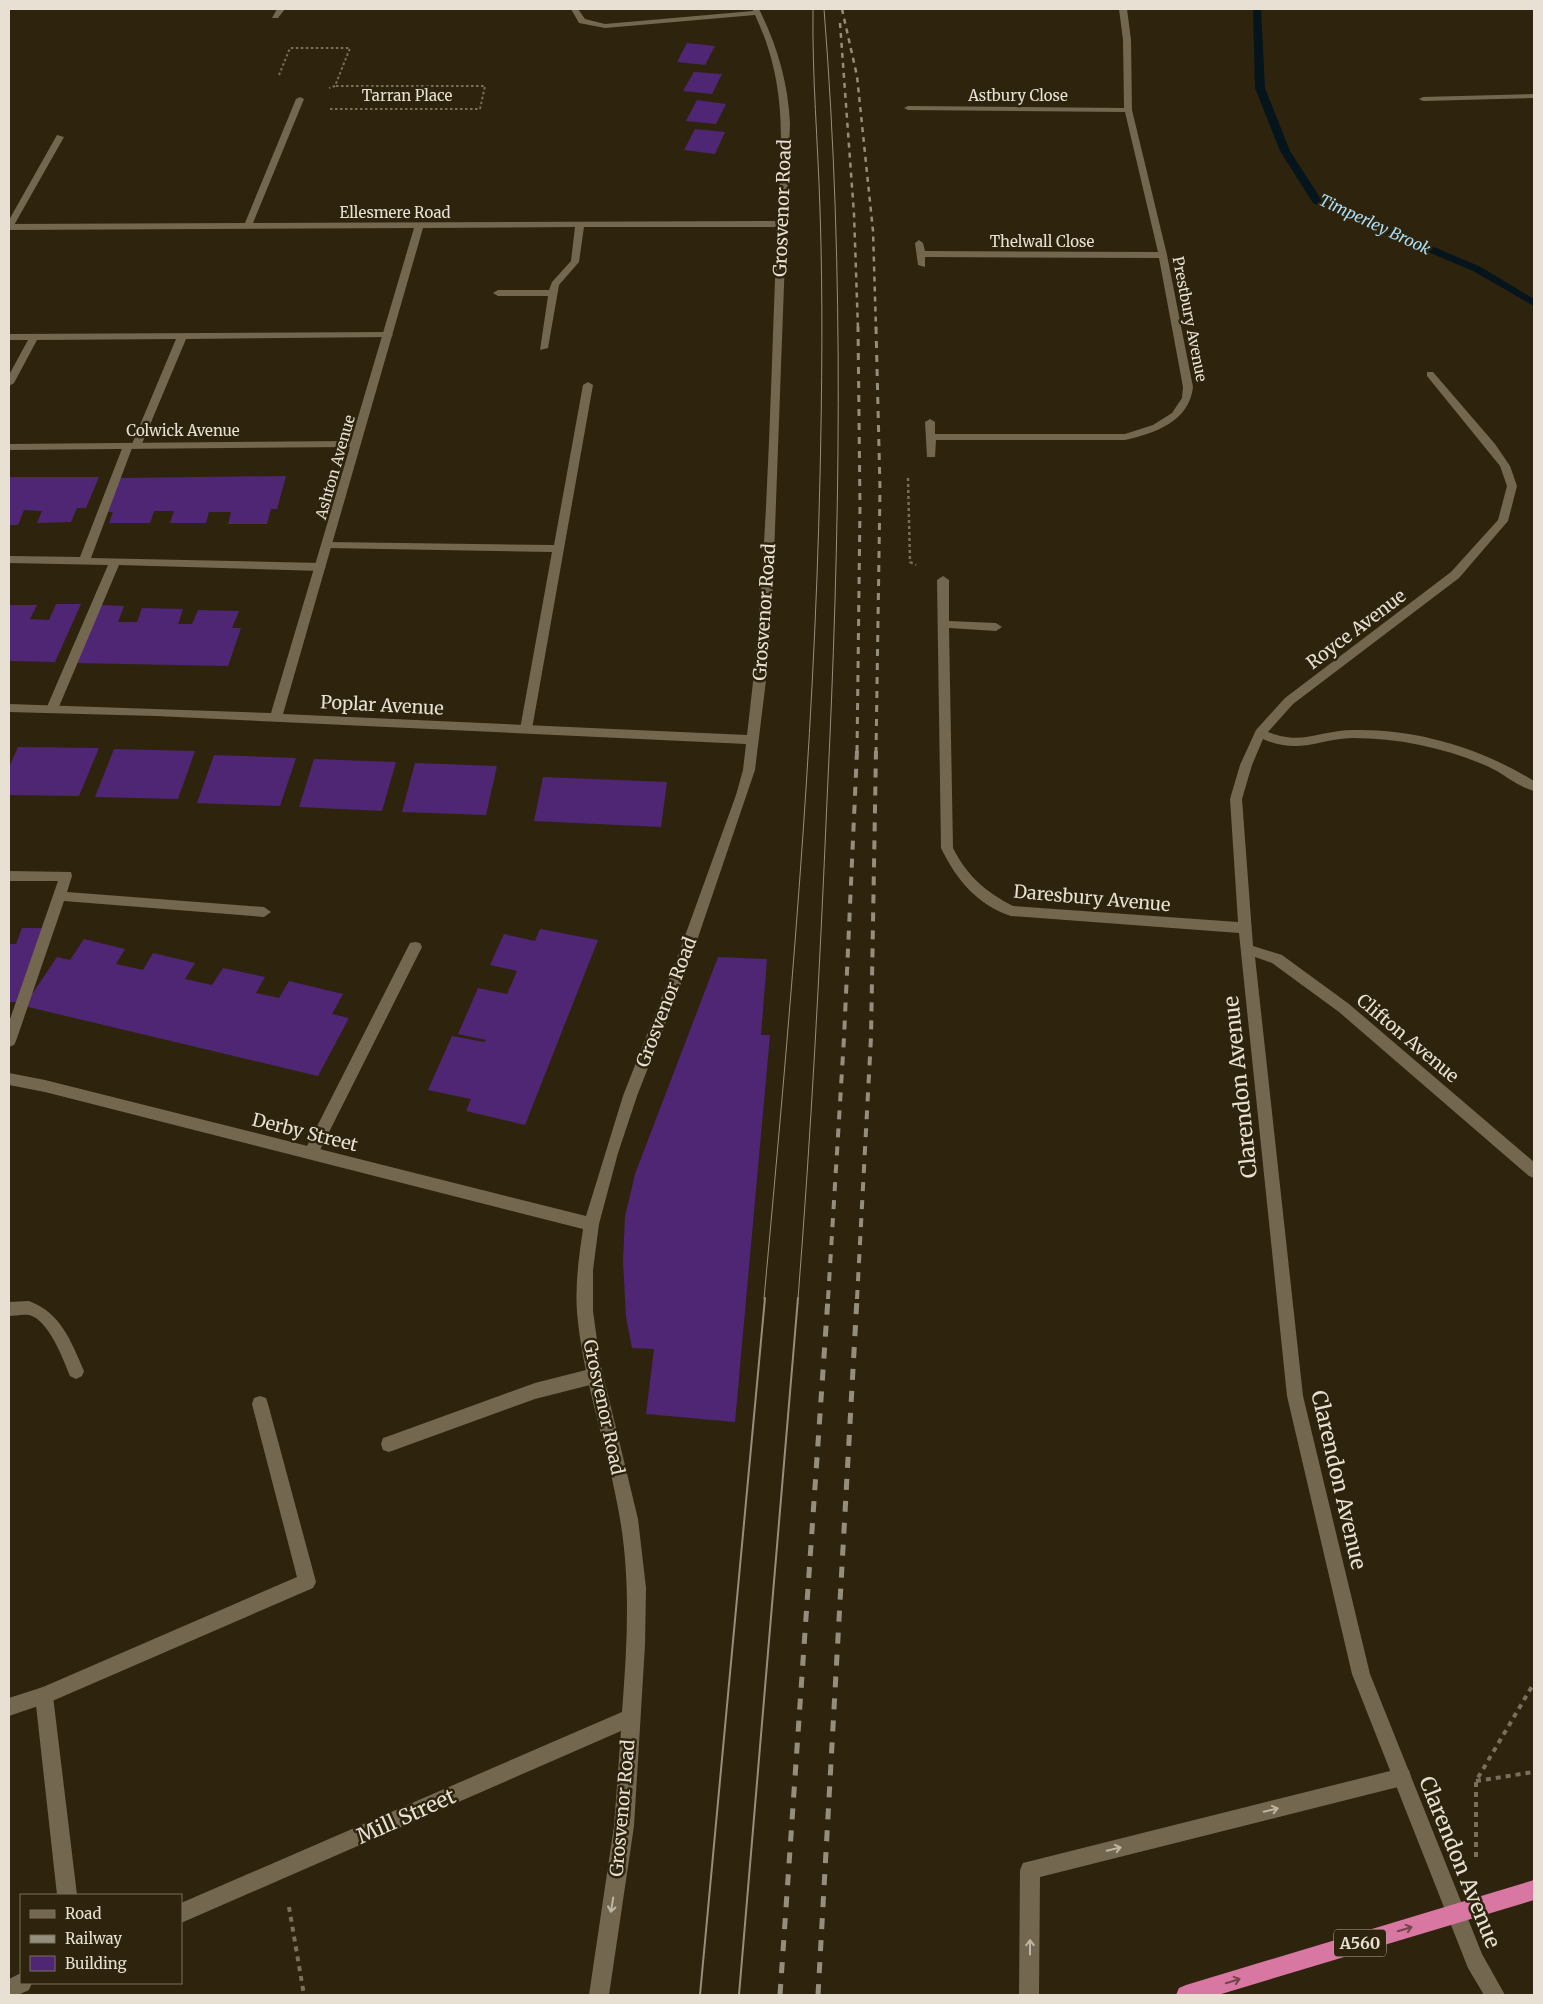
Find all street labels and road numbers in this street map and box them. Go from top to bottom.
street label: Tarran Place [362,86,452,105]
street label: Astbury Close [967,86,1068,105]
street label: Grosvenor Road [768,139,796,277]
street label: Ellesmere Road [339,203,451,222]
street label: Thelwall Close [990,232,1094,251]
street label: Prestbury Avenue [1169,255,1211,383]
street label: Ashton Avenue [311,412,359,522]
street label: Colwick Avenue [126,421,240,440]
street label: Grosvenor Road [748,542,780,681]
street label: Royce Avenue [1302,584,1410,674]
street label: Poplar Avenue [320,690,444,720]
street label: Daresbury Avenue [1013,880,1171,916]
street label: Grosvenor Road [631,934,701,1070]
street label: Clifton Avenue [1352,989,1464,1087]
street label: Clarendon Avenue [1217,995,1263,1179]
street label: Derby Street [250,1108,360,1156]
street label: Grosvenor Road [578,1337,630,1477]
street label: Clarendon Avenue [1305,1388,1373,1572]
street label: Grosvenor Road [605,1738,639,1877]
street label: Clarendon Avenue [1413,1772,1507,1952]
street label: Mill Street [352,1782,460,1850]
road number: A560 [1334,1930,1386,1956]

